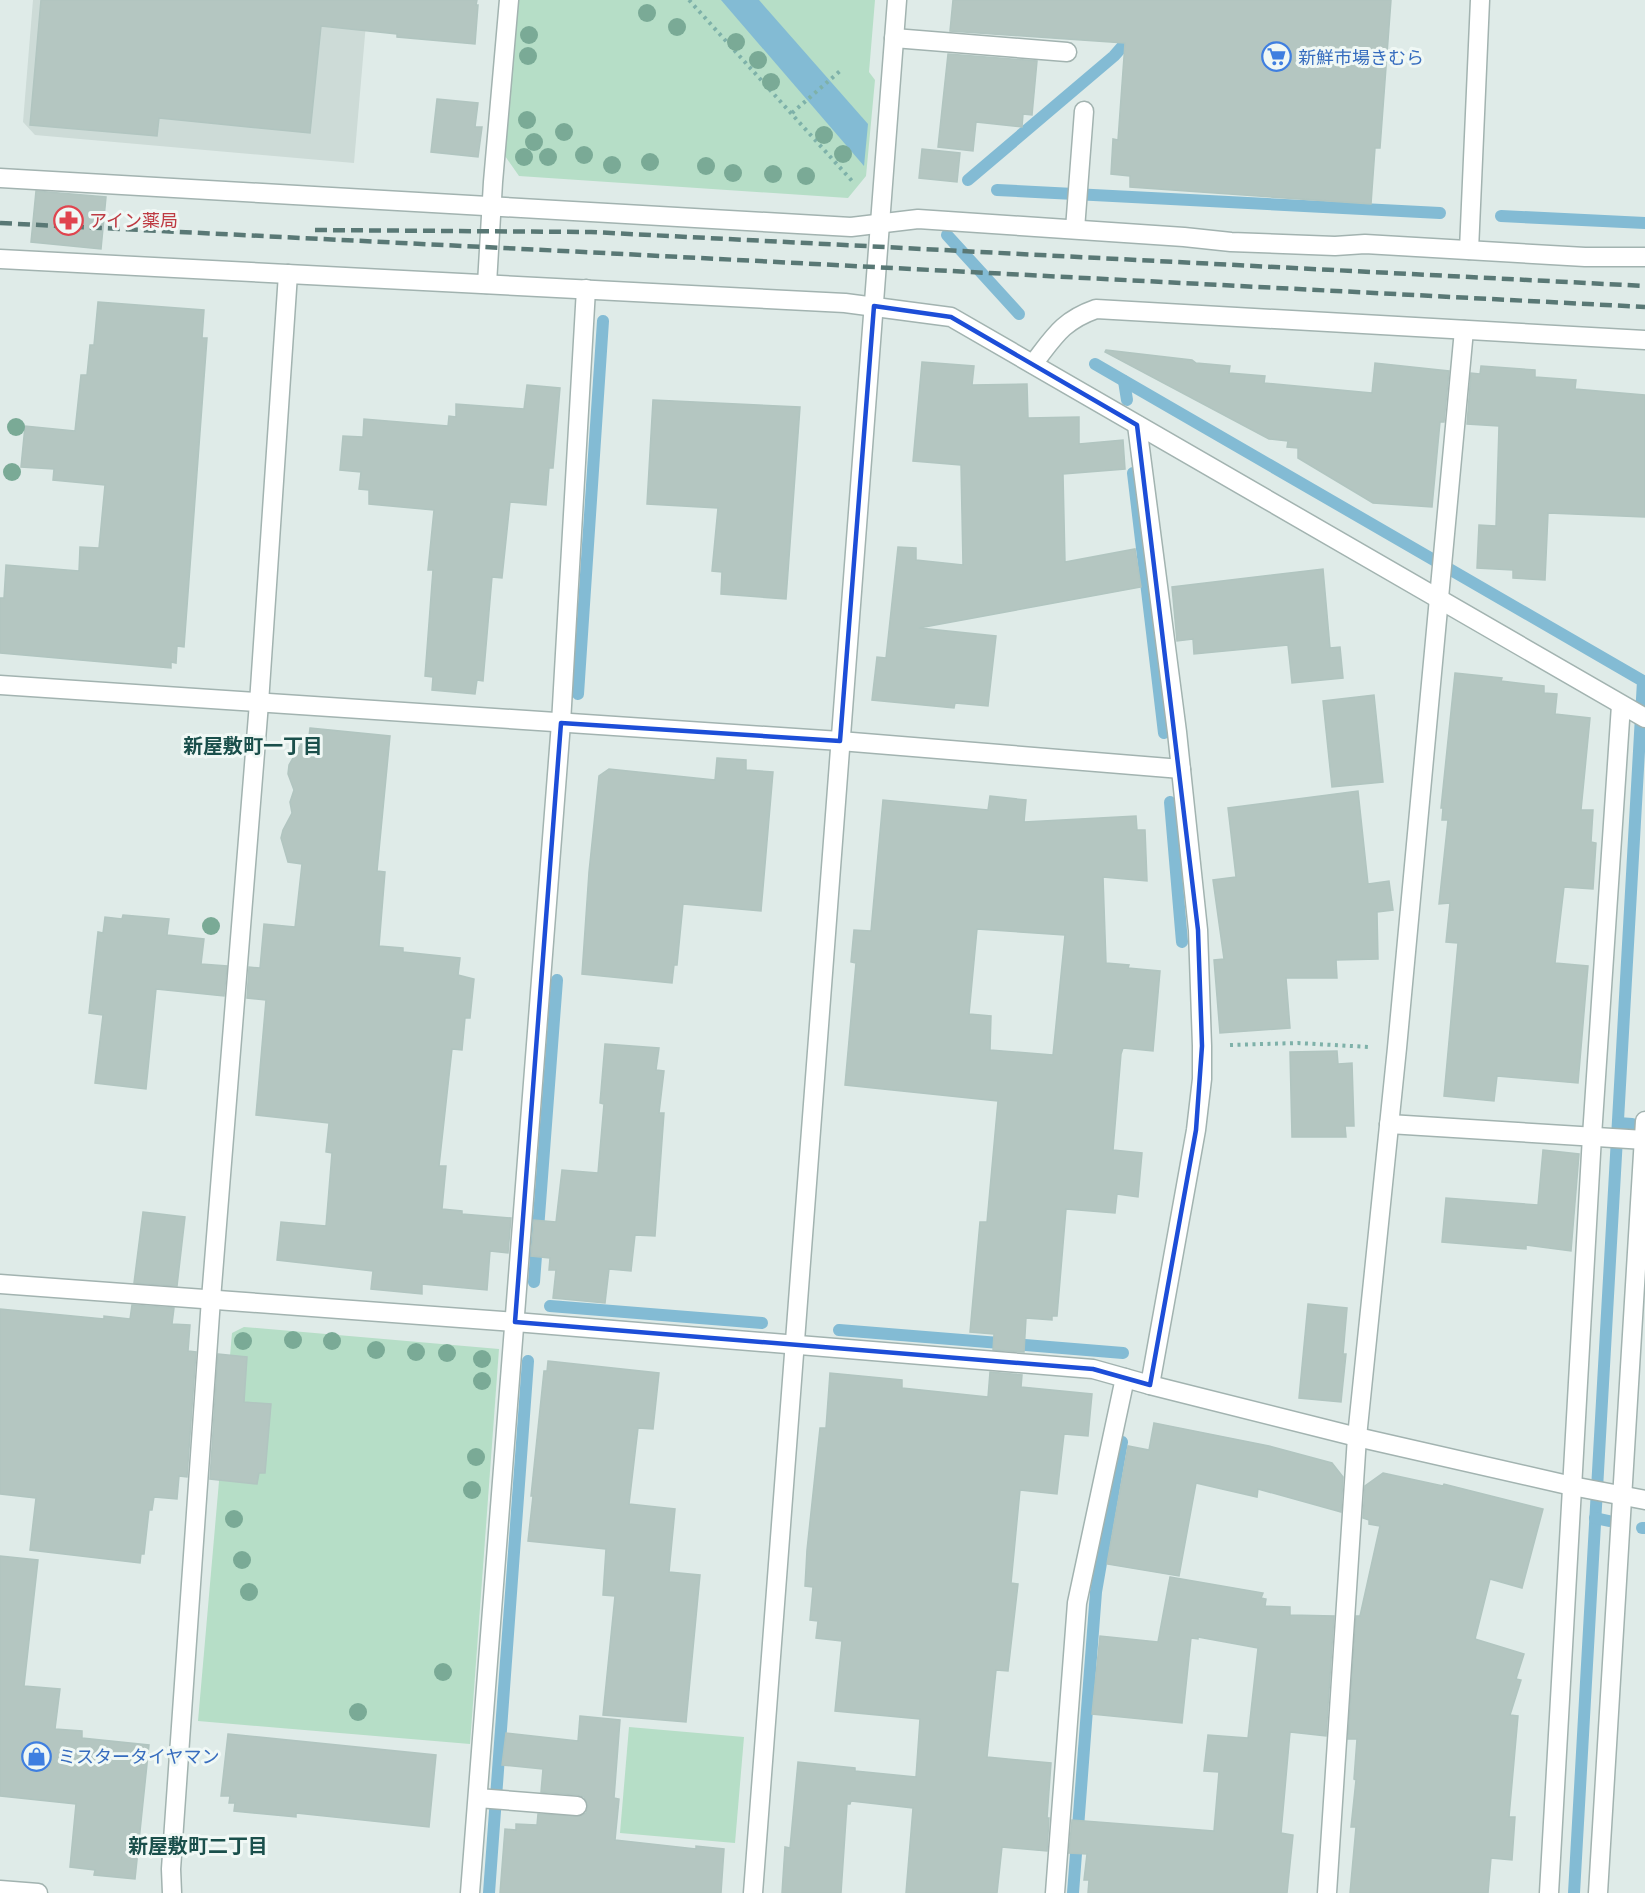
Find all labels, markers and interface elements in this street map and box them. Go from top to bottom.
supermarket icon: 新鮮市場きむら [1261,41,1293,73]
place label: 新鮮市場きむら [1298,47,1424,68]
pharmacy icon: アイン薬局 [52,204,84,236]
place label: アイン薬局 [89,210,178,231]
district label: 新屋敷町一丁目 [183,734,323,758]
shop icon: ミスタータイヤマン [21,1740,53,1772]
place label: ミスタータイヤマン [58,1746,219,1767]
district label: 新屋敷町二丁目 [128,1834,268,1858]

